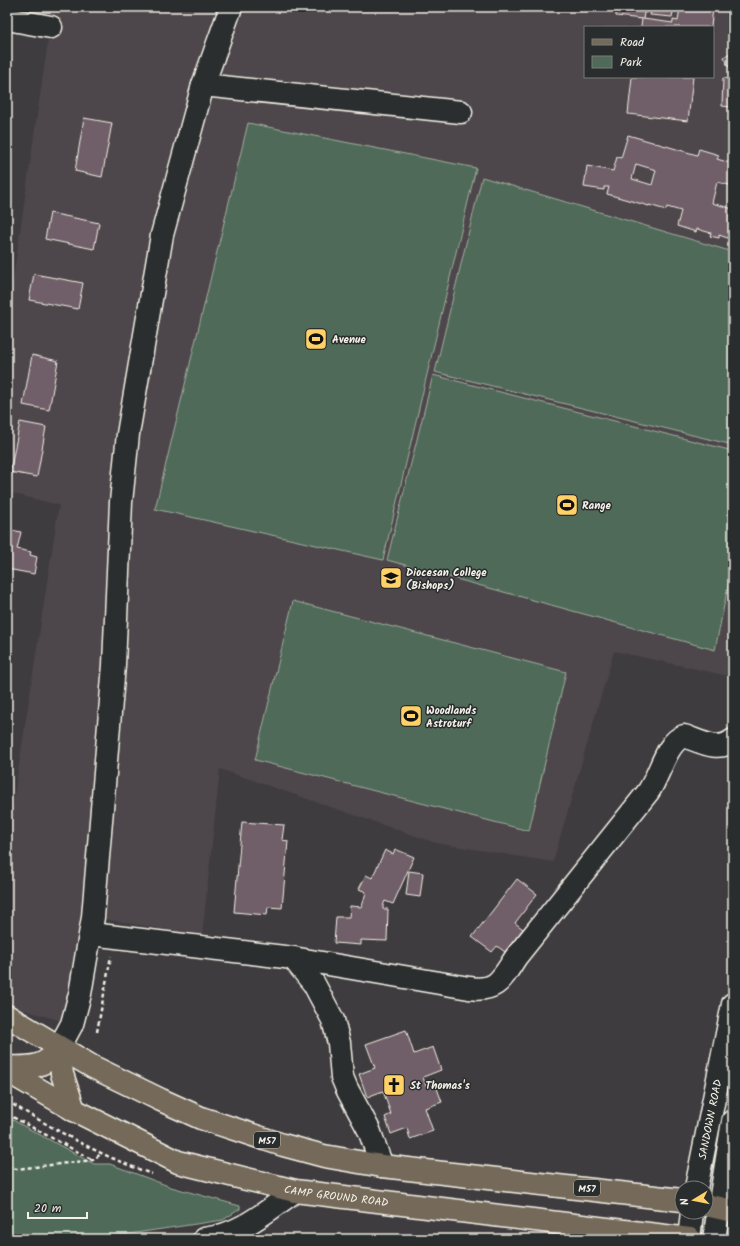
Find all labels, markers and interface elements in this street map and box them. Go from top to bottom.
legend [584,26,714,78]
text: Road [620,33,645,52]
text: Park [620,53,642,72]
sports icon: Avenue [303,326,329,352]
place label: Avenue [332,331,366,349]
sports icon: Range [554,492,580,518]
place label: Range [582,497,612,515]
place label: Diocesan College (Bishops) [406,564,487,595]
school or university icon: Diocesan College (Bishops) [378,565,404,591]
place label: Woodlands Astroturf [426,702,477,733]
sports icon: Woodlands Astroturf [398,703,424,729]
church icon: St Thomas's [381,1072,407,1098]
place label: St Thomas's [410,1077,471,1095]
street label: SANDOWN ROAD [694,1078,728,1161]
road number: M57 [254,1132,280,1148]
road number: M57 [574,1180,600,1196]
north arrow [674,1180,714,1220]
street label: CAMP GROUND ROAD [282,1181,389,1212]
scale bar [28,1194,87,1220]
text: N [676,1197,695,1207]
text: 20 m [34,1199,62,1218]

